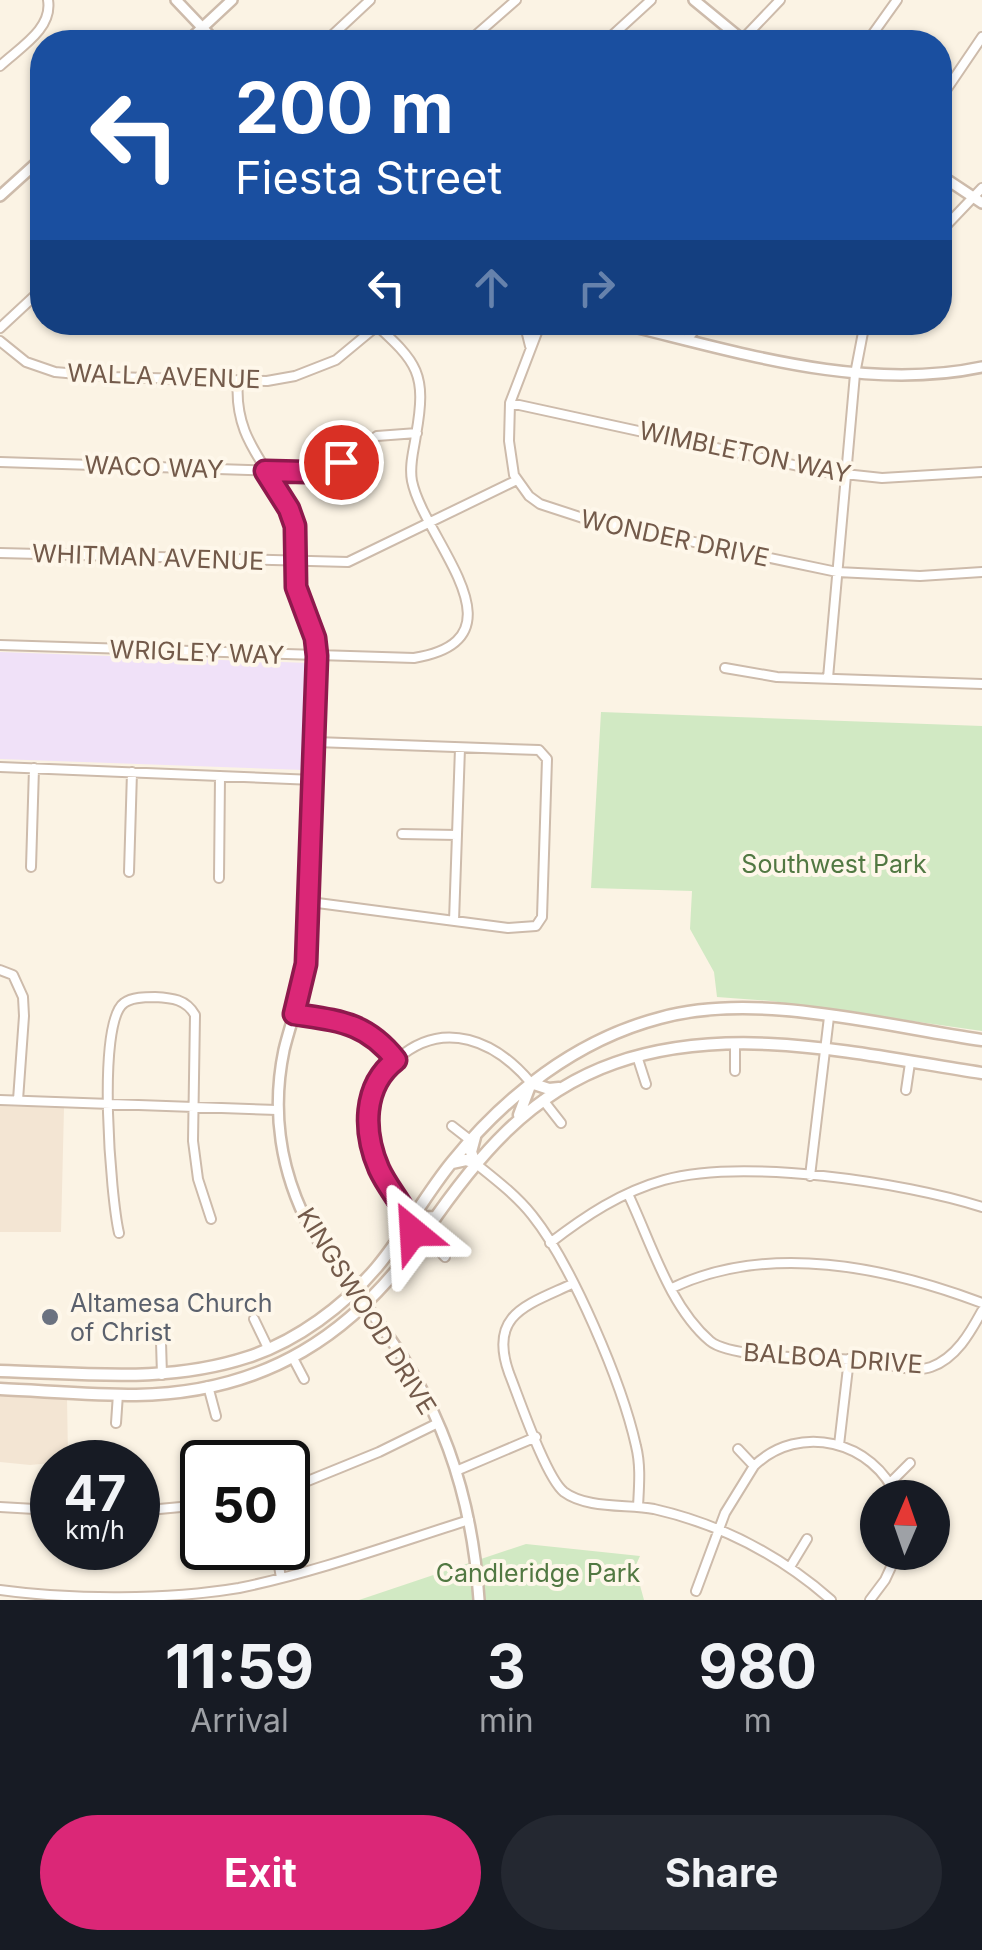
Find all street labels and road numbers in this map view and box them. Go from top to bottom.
street label: WALLA AVENUE [67,358,261,394]
street label: WIMBLETON WAY [637,415,854,489]
street label: WACO WAY [84,450,224,484]
street label: WONDER DRIVE [578,503,772,573]
street label: WHITMAN AVENUE [32,538,264,576]
street label: WRIGLEY WAY [109,634,285,670]
street label: KINGSWOOD DRIVE [291,1202,443,1420]
street label: BALBOA DRIVE [742,1337,924,1379]

